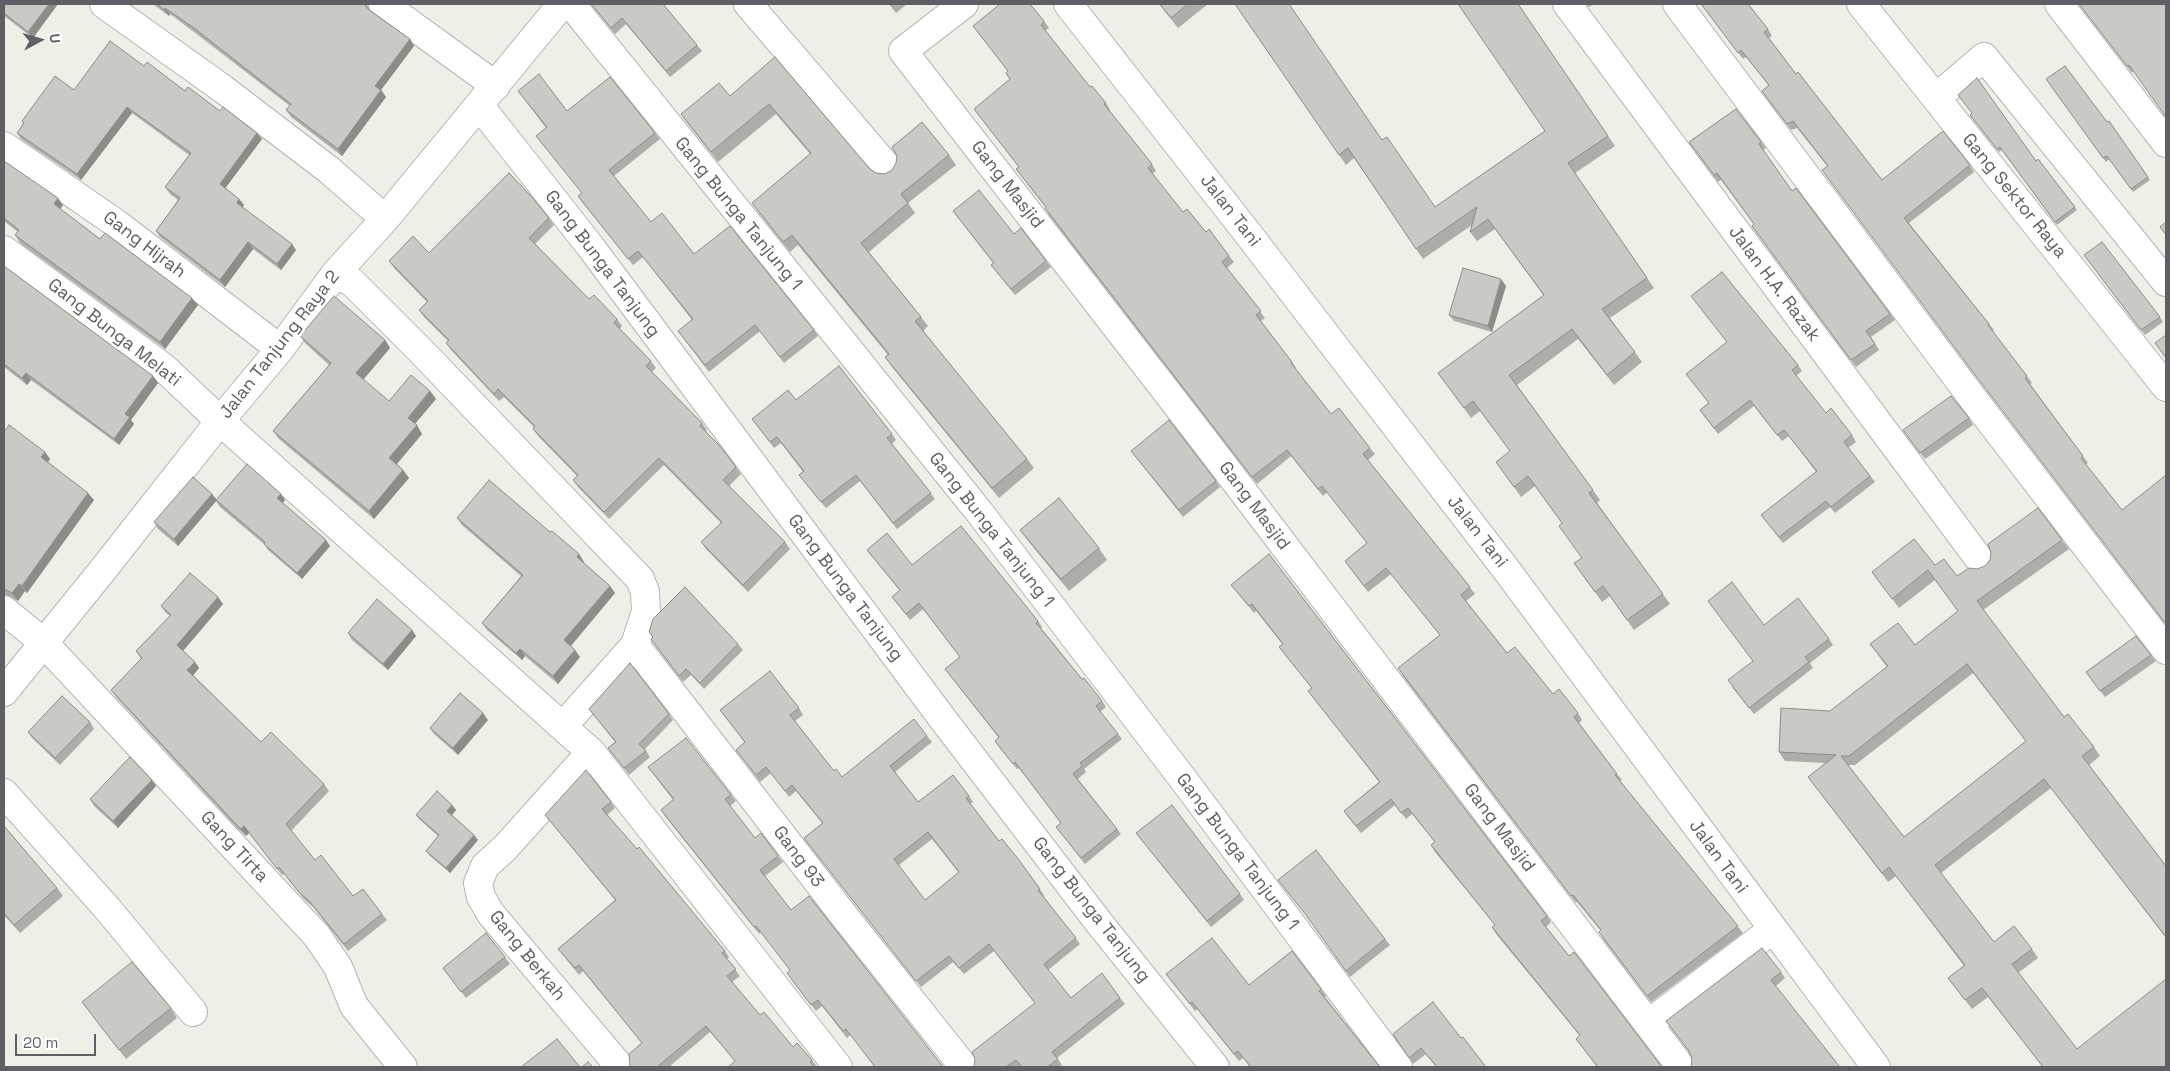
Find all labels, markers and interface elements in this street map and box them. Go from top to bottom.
north arrow [15,15,65,65]
text: U [45,33,64,44]
street label: Gang Sektor Raya [1957,129,2071,263]
street label: Gang Bunga Tanjung 1 [670,133,806,295]
street label: Gang Masjid [966,137,1048,233]
street label: Jalan Tani [1195,171,1265,251]
street label: Gang Bunga Tanjung [540,186,664,342]
street label: Gang Hijrah [98,207,190,283]
street label: Jalan H.A. Razak [1724,222,1824,346]
street label: Jalan Tanjung Raya 2 [215,266,345,424]
street label: Gang Bunga Melati [43,274,185,392]
street label: Gang Bunga Tanjung 1 [924,448,1058,612]
street label: Gang Masjid [1214,457,1294,555]
street label: Jalan Tani [1442,492,1512,572]
street label: Gang Bunga Tanjung [783,510,907,666]
street label: Gang Bunga Tanjung 1 [1171,769,1303,935]
street label: Gang Masjid [1459,779,1539,877]
street label: Gang Tirta [196,807,272,887]
street label: Jalan Tani [1684,816,1752,898]
street label: Gang 93 [768,822,828,892]
street label: Gang Bunga Tanjung [1028,833,1154,987]
street label: Gang Berkah [484,907,570,1005]
scale bar [18,1024,99,1056]
text: 20 m [23,1033,58,1052]

